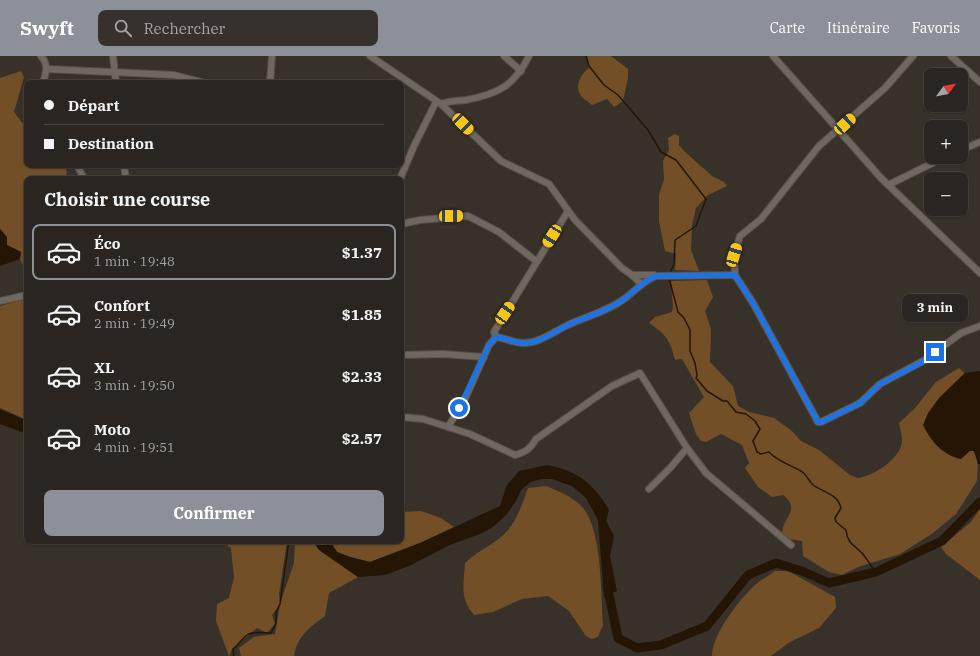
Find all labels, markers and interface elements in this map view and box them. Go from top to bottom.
search box [98,10,378,46]
text: Swyft [20,16,74,40]
icon: search [112,17,134,39]
text: Rechercher [144,19,225,38]
text: Carte [770,19,805,37]
text: Itinéraire [827,19,890,37]
text: Favoris [912,19,960,37]
north arrow [924,68,968,112]
map controls [924,68,968,216]
text: Départ [68,96,119,115]
car [450,111,476,137]
car [832,112,858,136]
button: + [924,120,968,164]
text: Destination [68,134,154,153]
button: − [924,172,968,216]
text: Choisir une course [44,188,210,211]
car [439,210,463,222]
car [541,223,563,249]
icon: car [46,234,82,270]
text: Éco [94,234,120,253]
car [725,242,743,268]
text: $1.37 [342,243,382,262]
text: 1 min · 19:48 [94,253,175,270]
callout: 3 min [902,294,968,322]
icon: car [46,296,82,332]
text: Confort [94,296,150,315]
text: 3 min [917,299,953,316]
car [493,300,517,326]
text: $1.85 [342,305,382,324]
text: 2 min · 19:49 [94,315,175,332]
route end [926,343,944,361]
icon: car [46,358,82,394]
text: XL [94,358,114,377]
text: $2.33 [342,367,382,386]
text: 3 min · 19:50 [94,377,175,394]
route start [450,399,468,417]
icon: car [46,420,82,456]
text: Moto [94,420,131,439]
text: $2.57 [342,429,382,448]
text: 4 min · 19:51 [94,439,175,456]
button: Confirmer [44,490,384,536]

